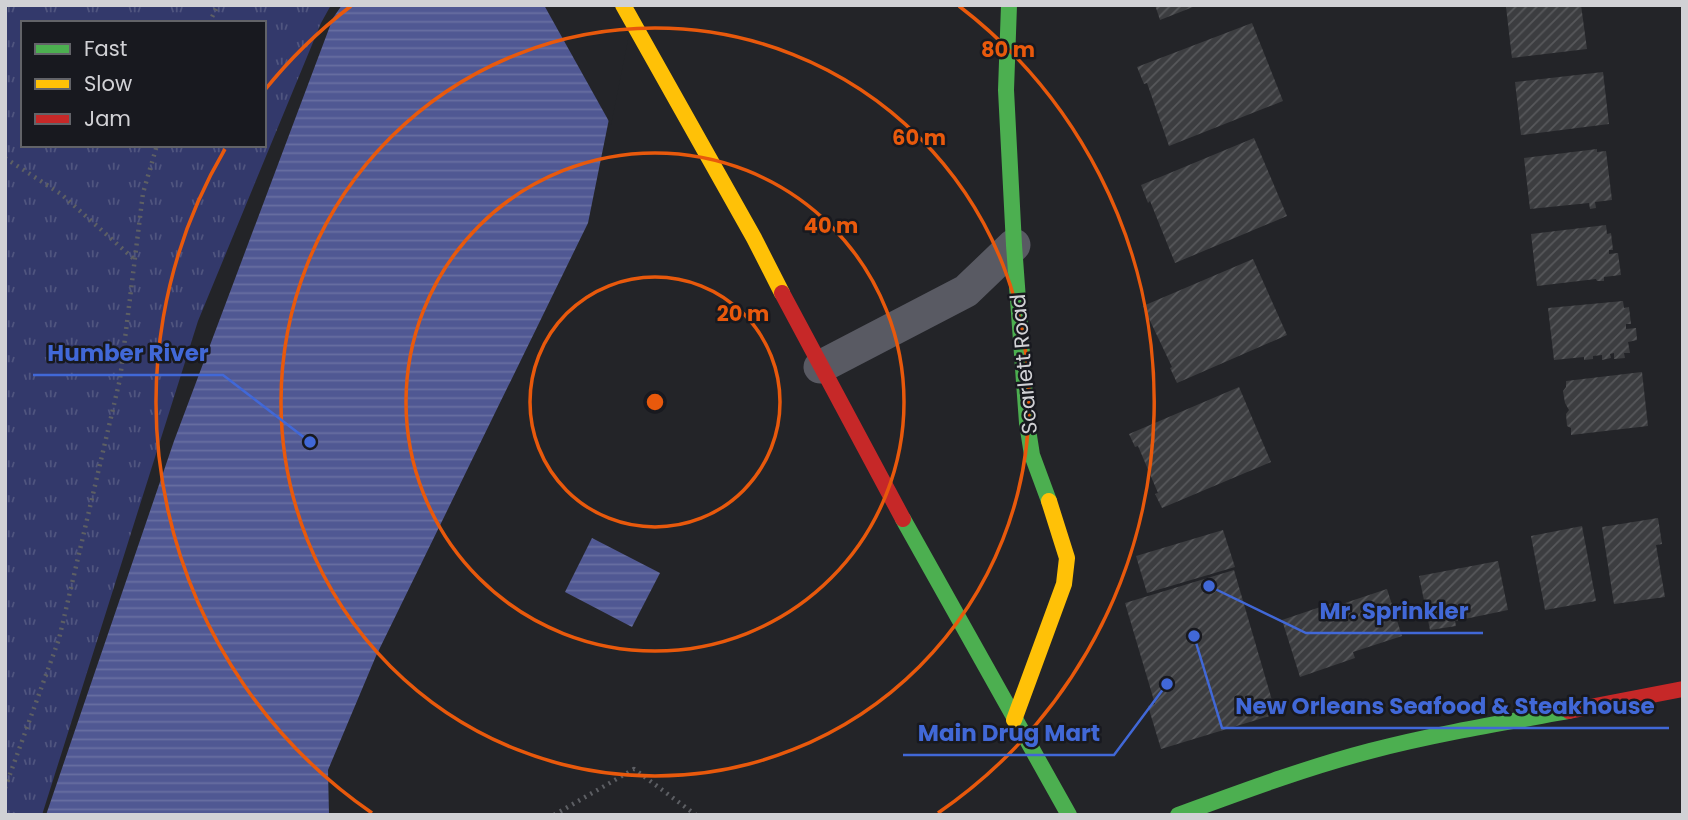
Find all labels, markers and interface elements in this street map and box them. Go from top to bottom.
legend [21,21,266,147]
text: Fast [84,34,127,63]
text: 80 m [981,35,1035,64]
text: Slow [84,69,132,98]
text: Jam [84,104,131,133]
text: 60 m [892,123,946,152]
text: 40 m [804,211,858,240]
street label: Scarlett Road [1003,293,1044,435]
text: 20 m [717,299,769,328]
callout: Humber River [33,331,223,375]
text: Humber River [47,337,209,369]
centre of rings [643,390,667,414]
callout: Mr. Sprinkler [1306,589,1483,633]
text: Mr. Sprinkler [1319,595,1469,627]
callout: New Orleans Seafood & Steakhouse [1222,684,1669,728]
text: New Orleans Seafood & Steakhouse [1235,690,1655,722]
callout: Main Drug Mart [903,711,1114,755]
text: Main Drug Mart [918,717,1100,749]

